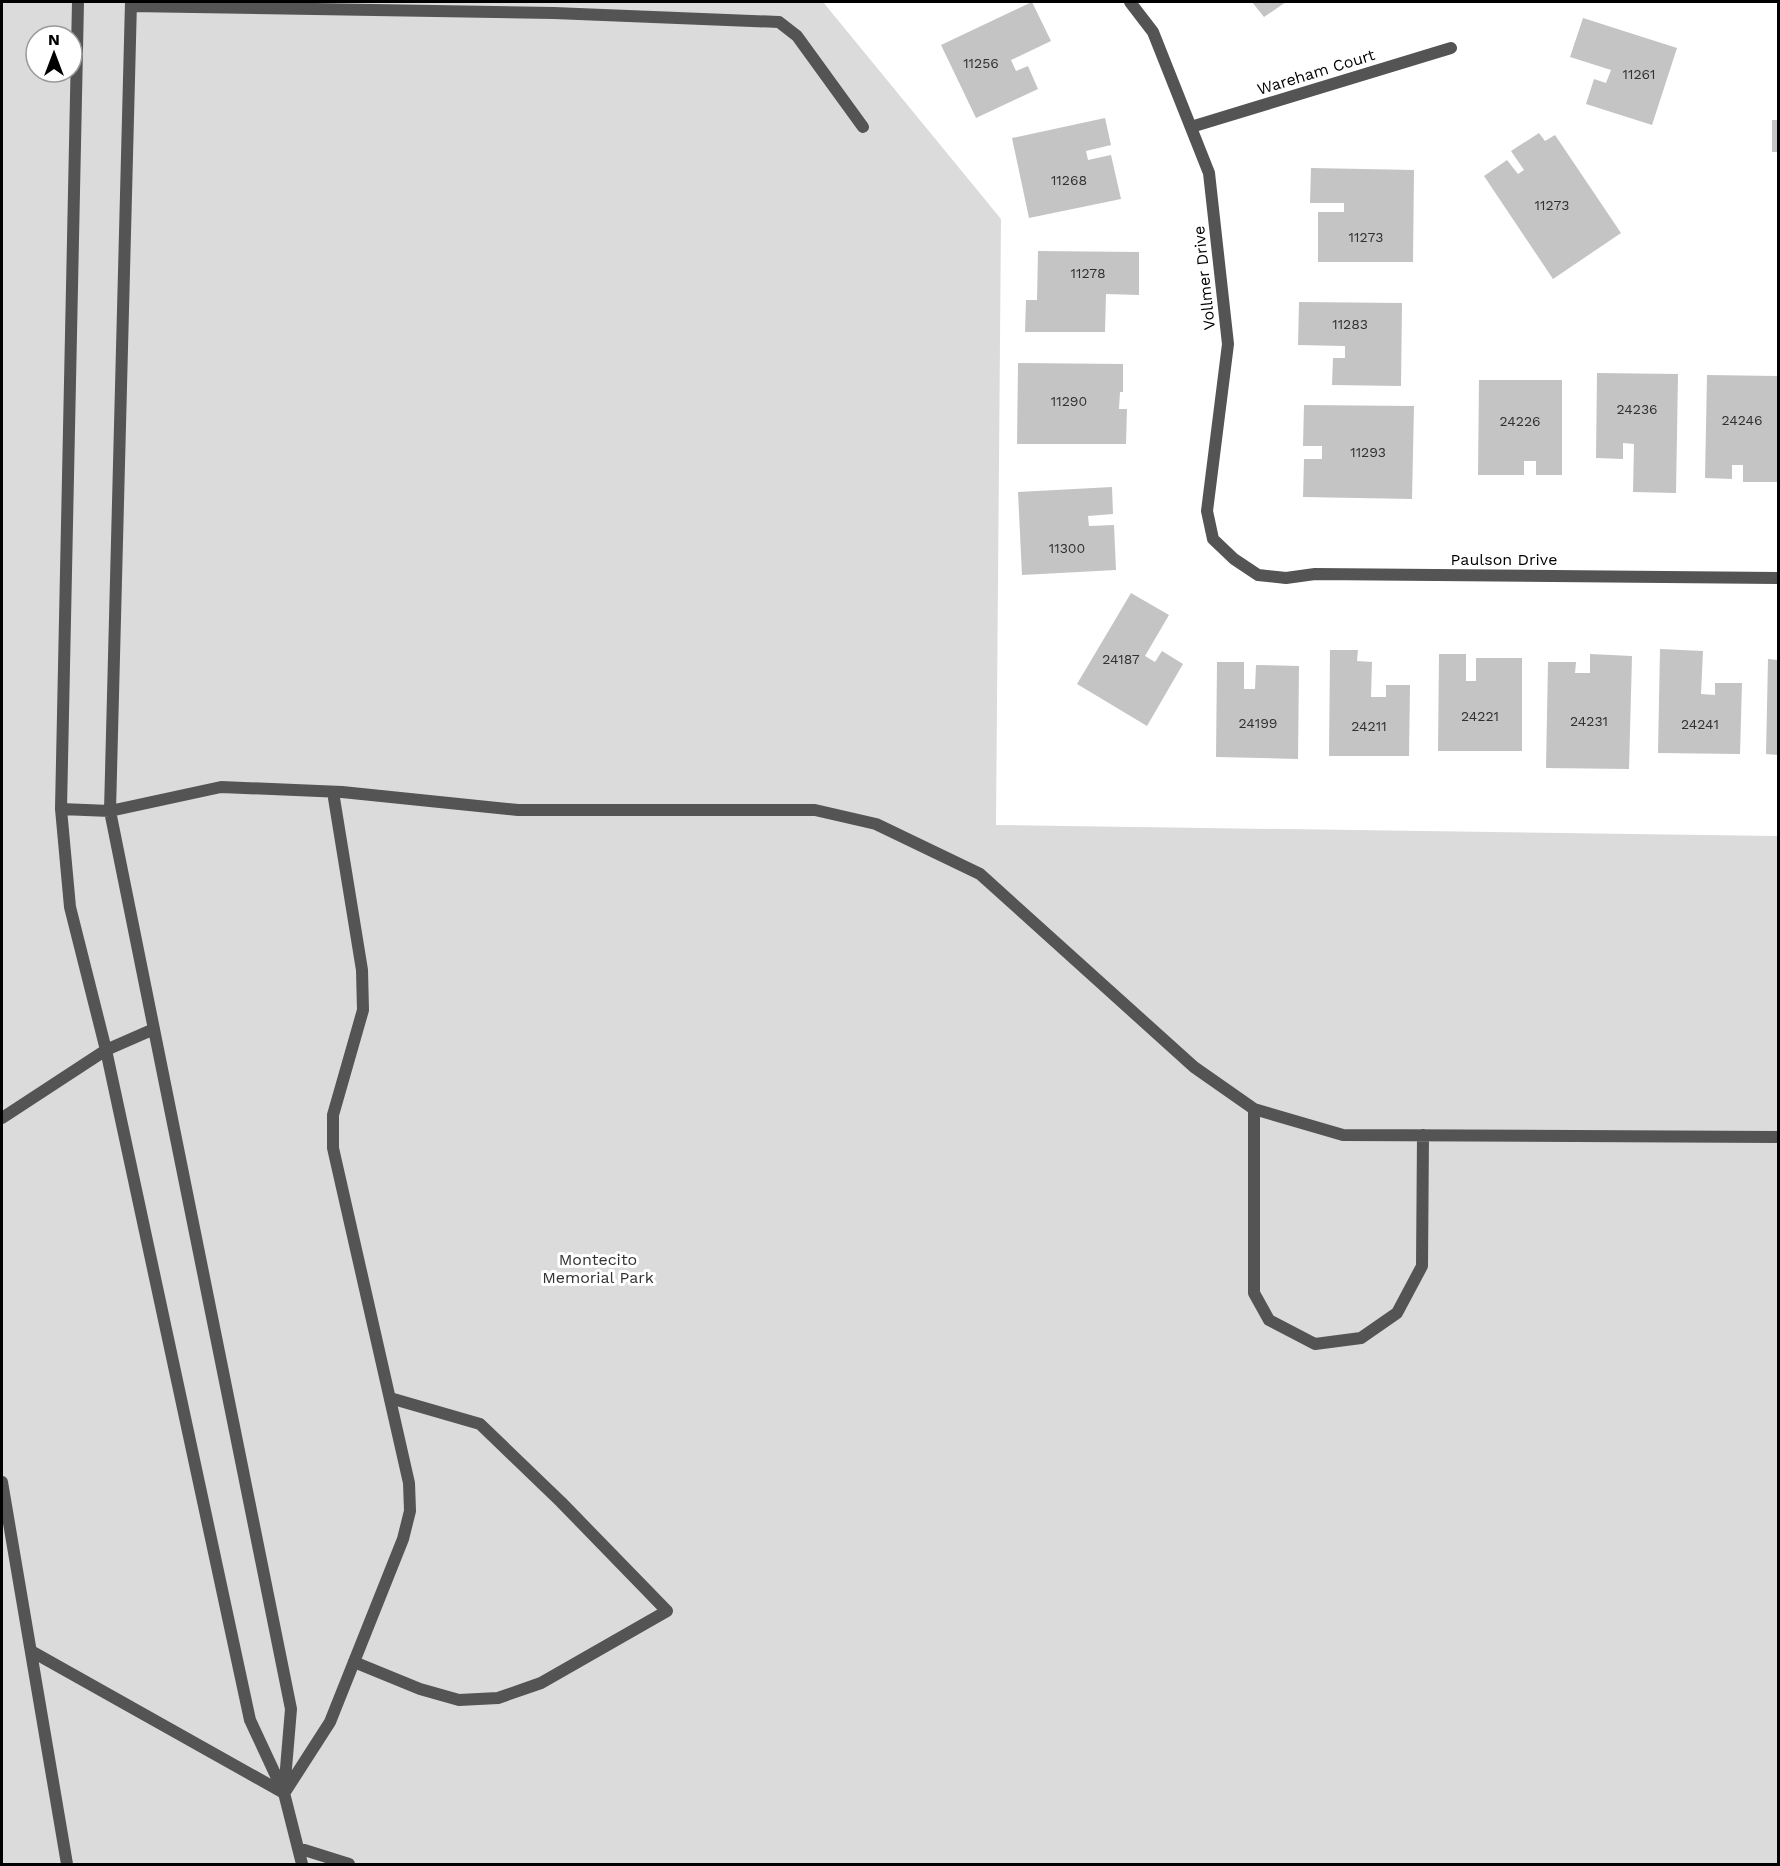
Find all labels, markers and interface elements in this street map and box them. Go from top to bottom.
north arrow [24,24,84,84]
text: N [48,30,60,49]
street label: Wareham Court [1255,45,1377,99]
house number: 11256 [963,55,999,71]
house number: 11261 [1622,66,1656,82]
house number: 11268 [1051,172,1087,188]
house number: 11273 [1535,197,1569,213]
street label: Vollmer Drive [1189,225,1219,331]
house number: 11273 [1349,229,1383,245]
house number: 11278 [1071,265,1106,281]
house number: 11283 [1332,316,1368,332]
house number: 11290 [1051,393,1087,409]
house number: 24236 [1616,401,1658,417]
house number: 24246 [1721,412,1763,428]
house number: 24226 [1499,413,1541,429]
house number: 11293 [1350,444,1386,460]
house number: 11300 [1049,540,1085,556]
street label: Paulson Drive [1451,550,1557,569]
house number: 24187 [1102,651,1140,667]
house number: 24221 [1461,708,1499,724]
house number: 24231 [1570,713,1608,729]
house number: 24199 [1239,715,1277,731]
house number: 24241 [1681,716,1719,732]
house number: 24211 [1351,718,1387,734]
park label: Montecito Memorial Park [542,1250,654,1287]

